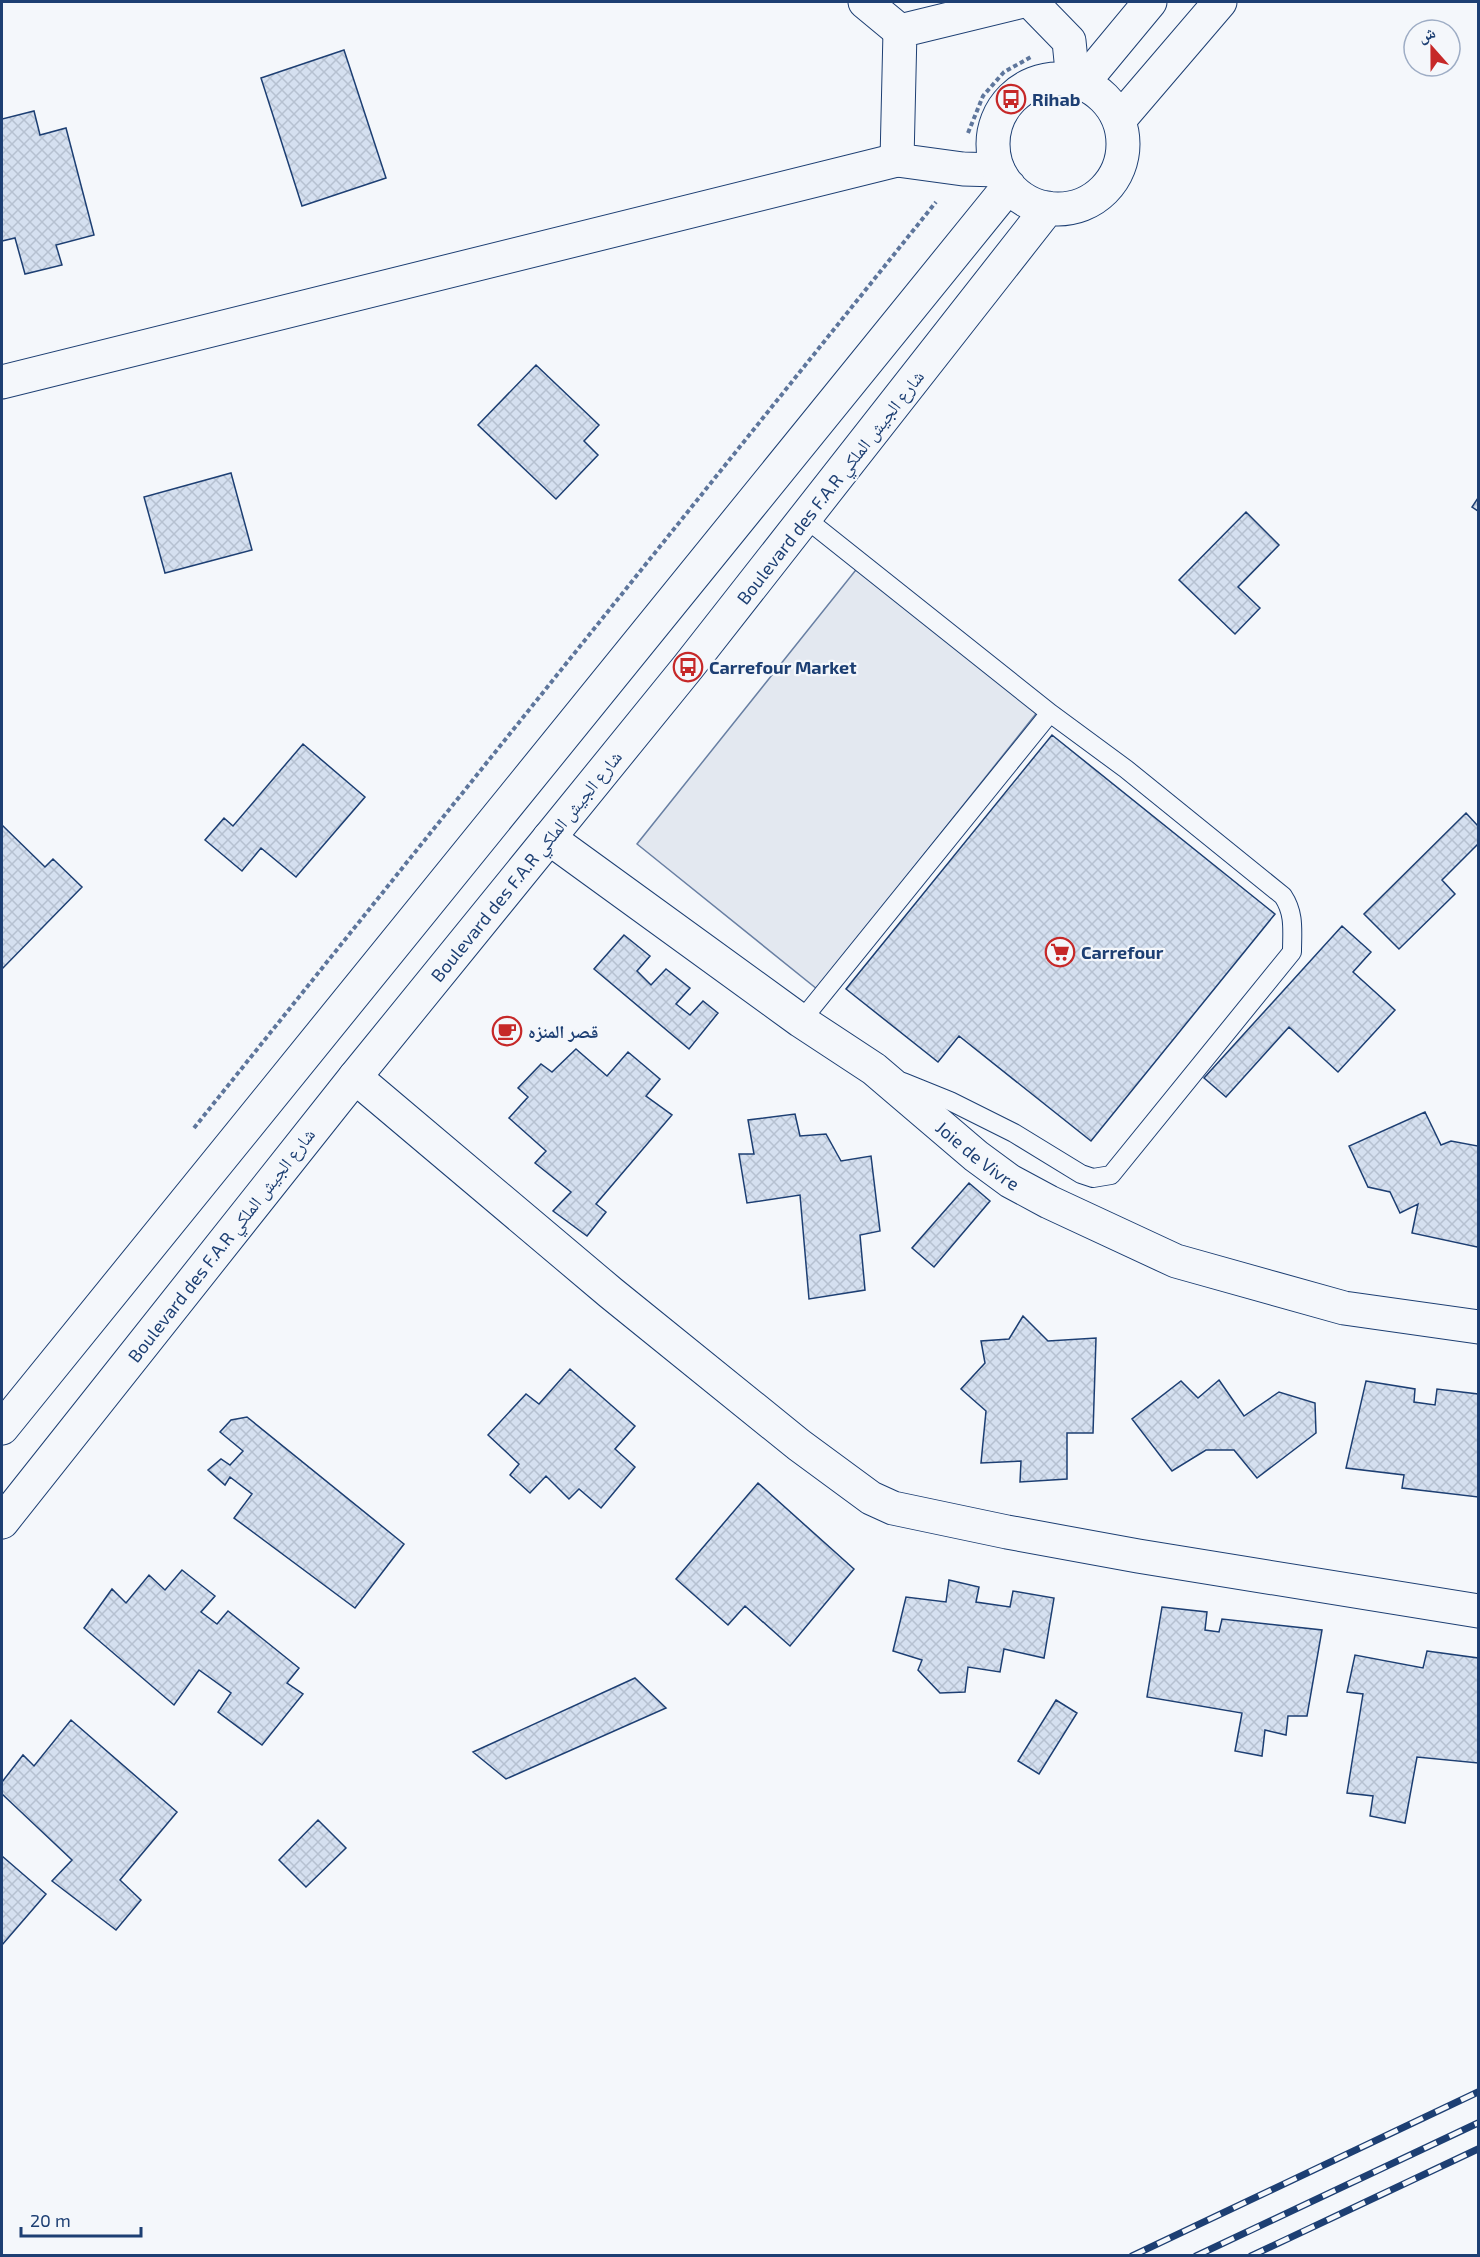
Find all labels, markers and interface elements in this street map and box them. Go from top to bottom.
north arrow [1402,18,1462,78]
text: ش [1415,22,1438,46]
bus stop icon: Rihab [995,83,1027,115]
place label: Rihab [1032,88,1080,110]
street label: Boulevard des F.A.R شارع الجيش الملكي [732,366,932,611]
bus stop icon: Carrefour Market [672,651,704,683]
place label: Carrefour Market [709,656,857,678]
street label: Boulevard des F.A.R شارع الجيش الملكي [426,746,630,989]
supermarket icon: Carrefour [1044,936,1076,968]
place label: Carrefour [1081,941,1164,963]
cafe icon: قصر المنزه [491,1015,523,1047]
place label: قصر المنزه [528,1020,598,1042]
street label: Joie de Vivre [932,1116,1023,1195]
street label: Boulevard des F.A.R شارع الجيش الملكي [123,1124,323,1369]
scale bar [21,2200,141,2238]
text: 20 m [30,2209,71,2231]

